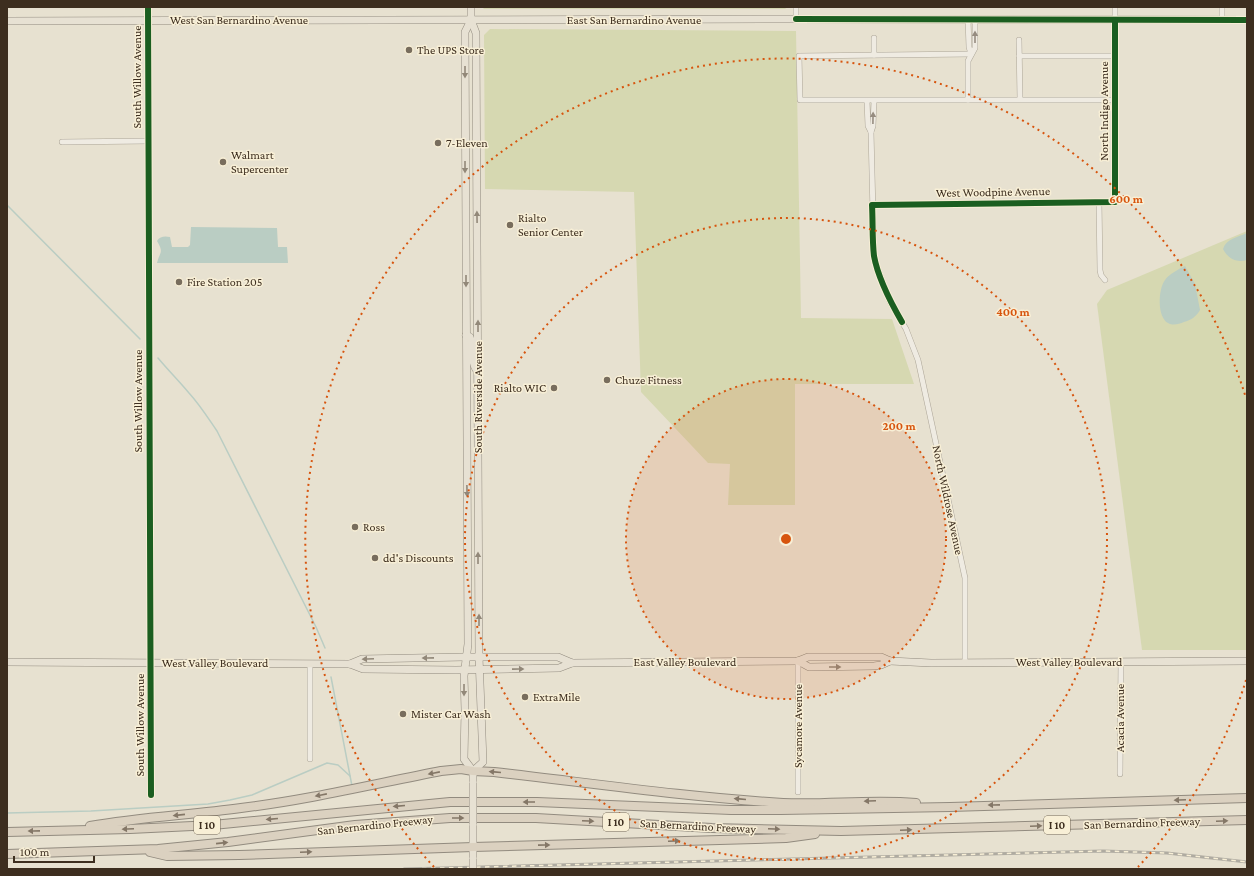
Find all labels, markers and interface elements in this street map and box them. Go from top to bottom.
street label: West San Bernardino Avenue [170,13,308,27]
street label: East San Bernardino Avenue [567,13,701,27]
street label: South Willow Avenue [130,25,144,129]
one-way arrow [972,30,978,43]
place label: The UPS Store [417,43,484,57]
marker: The UPS Store [404,45,414,55]
street label: North Indigo Avenue [1097,61,1111,161]
one-way arrow [462,66,468,79]
one-way arrow [870,112,877,124]
place label: 7-Eleven [446,136,488,150]
marker: 7-Eleven [433,138,443,148]
place label: Walmart Supercenter [231,148,289,176]
marker: Walmart Supercenter [218,157,228,167]
one-way arrow [462,161,468,174]
street label: West Woodpine Avenue [936,184,1050,200]
text: 600 m [1109,192,1144,206]
one-way arrow [474,210,480,223]
place label: Rialto Senior Center [518,211,584,239]
marker: Rialto Senior Center [505,220,515,230]
place label: Fire Station 205 [187,275,263,289]
one-way arrow [463,275,469,288]
marker: Fire Station 205 [174,277,184,287]
text: 400 m [996,305,1031,319]
one-way arrow [475,319,481,332]
street label: South Riverside Avenue [471,341,485,453]
street label: South Willow Avenue [131,349,145,453]
place label: Chuze Fitness [615,373,682,387]
marker: Chuze Fitness [602,375,612,385]
place label: Rialto WIC [494,381,546,395]
marker: Rialto WIC [549,383,559,393]
text: 200 m [882,419,916,433]
street label: North Wildrose Avenue [930,444,966,556]
one-way arrow [464,485,470,498]
place label: Ross [363,520,385,534]
marker: Ross [350,522,360,532]
centre of rings [779,532,793,546]
place label: dd's Discounts [383,551,454,565]
one-way arrow [475,551,481,564]
marker: dd's Discounts [370,553,380,563]
one-way arrow [476,613,482,626]
one-way arrow [422,654,434,661]
one-way arrow [362,655,374,662]
street label: East Valley Boulevard [634,655,737,669]
street label: West Valley Boulevard [1016,655,1123,669]
street label: West Valley Boulevard [162,656,269,670]
one-way arrow [829,664,842,670]
one-way arrow [512,666,525,672]
street label: South Willow Avenue [133,673,147,777]
one-way arrow [461,684,467,697]
street label: Sycamore Avenue [791,684,805,768]
street label: Acacia Avenue [1113,684,1127,752]
place label: ExtraMile [533,690,580,704]
marker: ExtraMile [520,692,530,702]
place label: Mister Car Wash [411,707,491,721]
marker: Mister Car Wash [398,709,408,719]
one-way arrow [489,769,501,775]
one-way arrow [428,770,440,776]
one-way arrow [315,792,327,798]
one-way arrow [734,795,746,802]
one-way arrow [1173,797,1186,803]
one-way arrow [864,798,876,805]
one-way arrow [522,799,535,805]
one-way arrow [988,802,1000,809]
one-way arrow [393,803,405,810]
one-way arrow [173,811,185,818]
street label: San Bernardino Freeway [316,812,434,838]
road number: I 10 [603,813,629,831]
street label: San Bernardino Freeway [1084,814,1201,832]
one-way arrow [452,815,465,821]
road number: I 10 [194,816,220,834]
one-way arrow [265,816,278,822]
street label: San Bernardino Freeway [640,816,757,836]
road number: I 10 [1044,816,1070,834]
one-way arrow [582,817,594,824]
one-way arrow [1216,817,1228,824]
one-way arrow [1030,823,1043,829]
one-way arrow [122,825,134,832]
one-way arrow [768,826,781,832]
one-way arrow [900,826,912,833]
one-way arrow [27,828,40,834]
scale bar [14,838,94,864]
one-way arrow [668,838,681,844]
one-way arrow [216,839,228,846]
one-way arrow [538,842,551,848]
text: 100 m [20,845,50,859]
one-way arrow [300,849,312,856]

